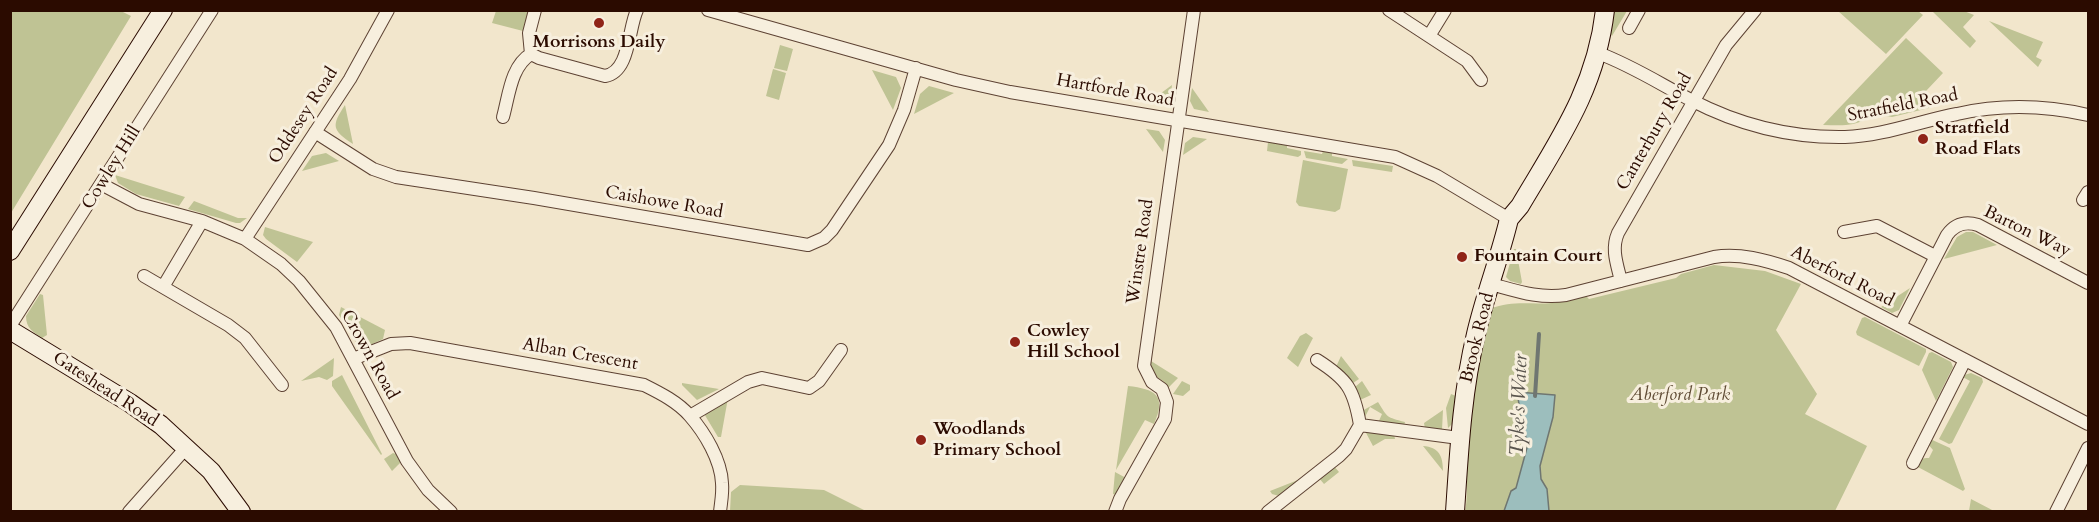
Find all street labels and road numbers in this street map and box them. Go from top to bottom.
street label: Oddesey Road [265,64,343,168]
street label: Canterbury Road [1613,69,1697,195]
street label: Hartforde Road [1055,70,1175,112]
street label: Stratfield Road [1846,85,1960,127]
street label: Cowley Hill [78,122,146,214]
street label: Caishowe Road [603,182,725,224]
street label: Winstre Road [1123,198,1159,306]
street label: Barton Way [1980,202,2074,262]
street label: Aberford Road [1787,242,1897,312]
street label: Brook Road [1456,291,1500,385]
street label: Crown Road [336,306,402,404]
street label: Alban Crescent [521,334,639,376]
street label: Gateshead Road [48,348,162,432]

